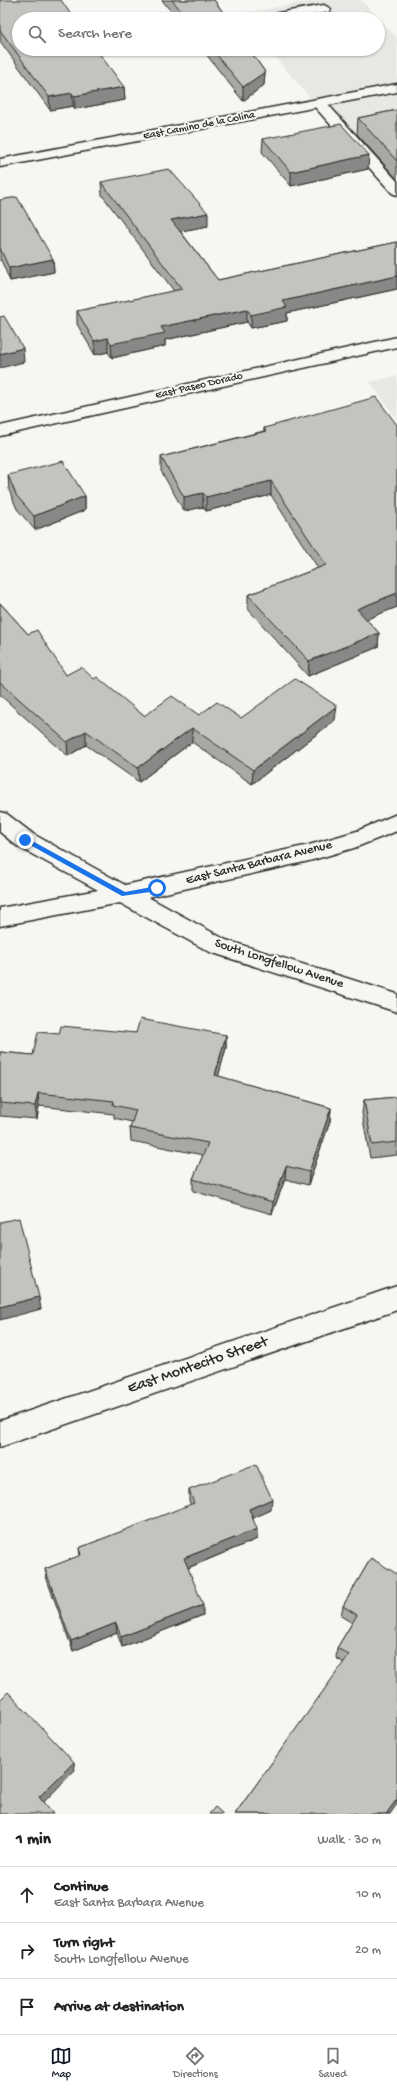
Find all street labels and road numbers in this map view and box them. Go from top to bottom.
street label: East Camino de la Colina [142,109,257,143]
street label: East Paseo Dorado [154,370,244,402]
street label: East Santa Barbara Avenue [184,838,334,888]
street label: South Longfellow Avenue [213,936,346,992]
street label: East Montecito Street [125,1333,272,1399]

